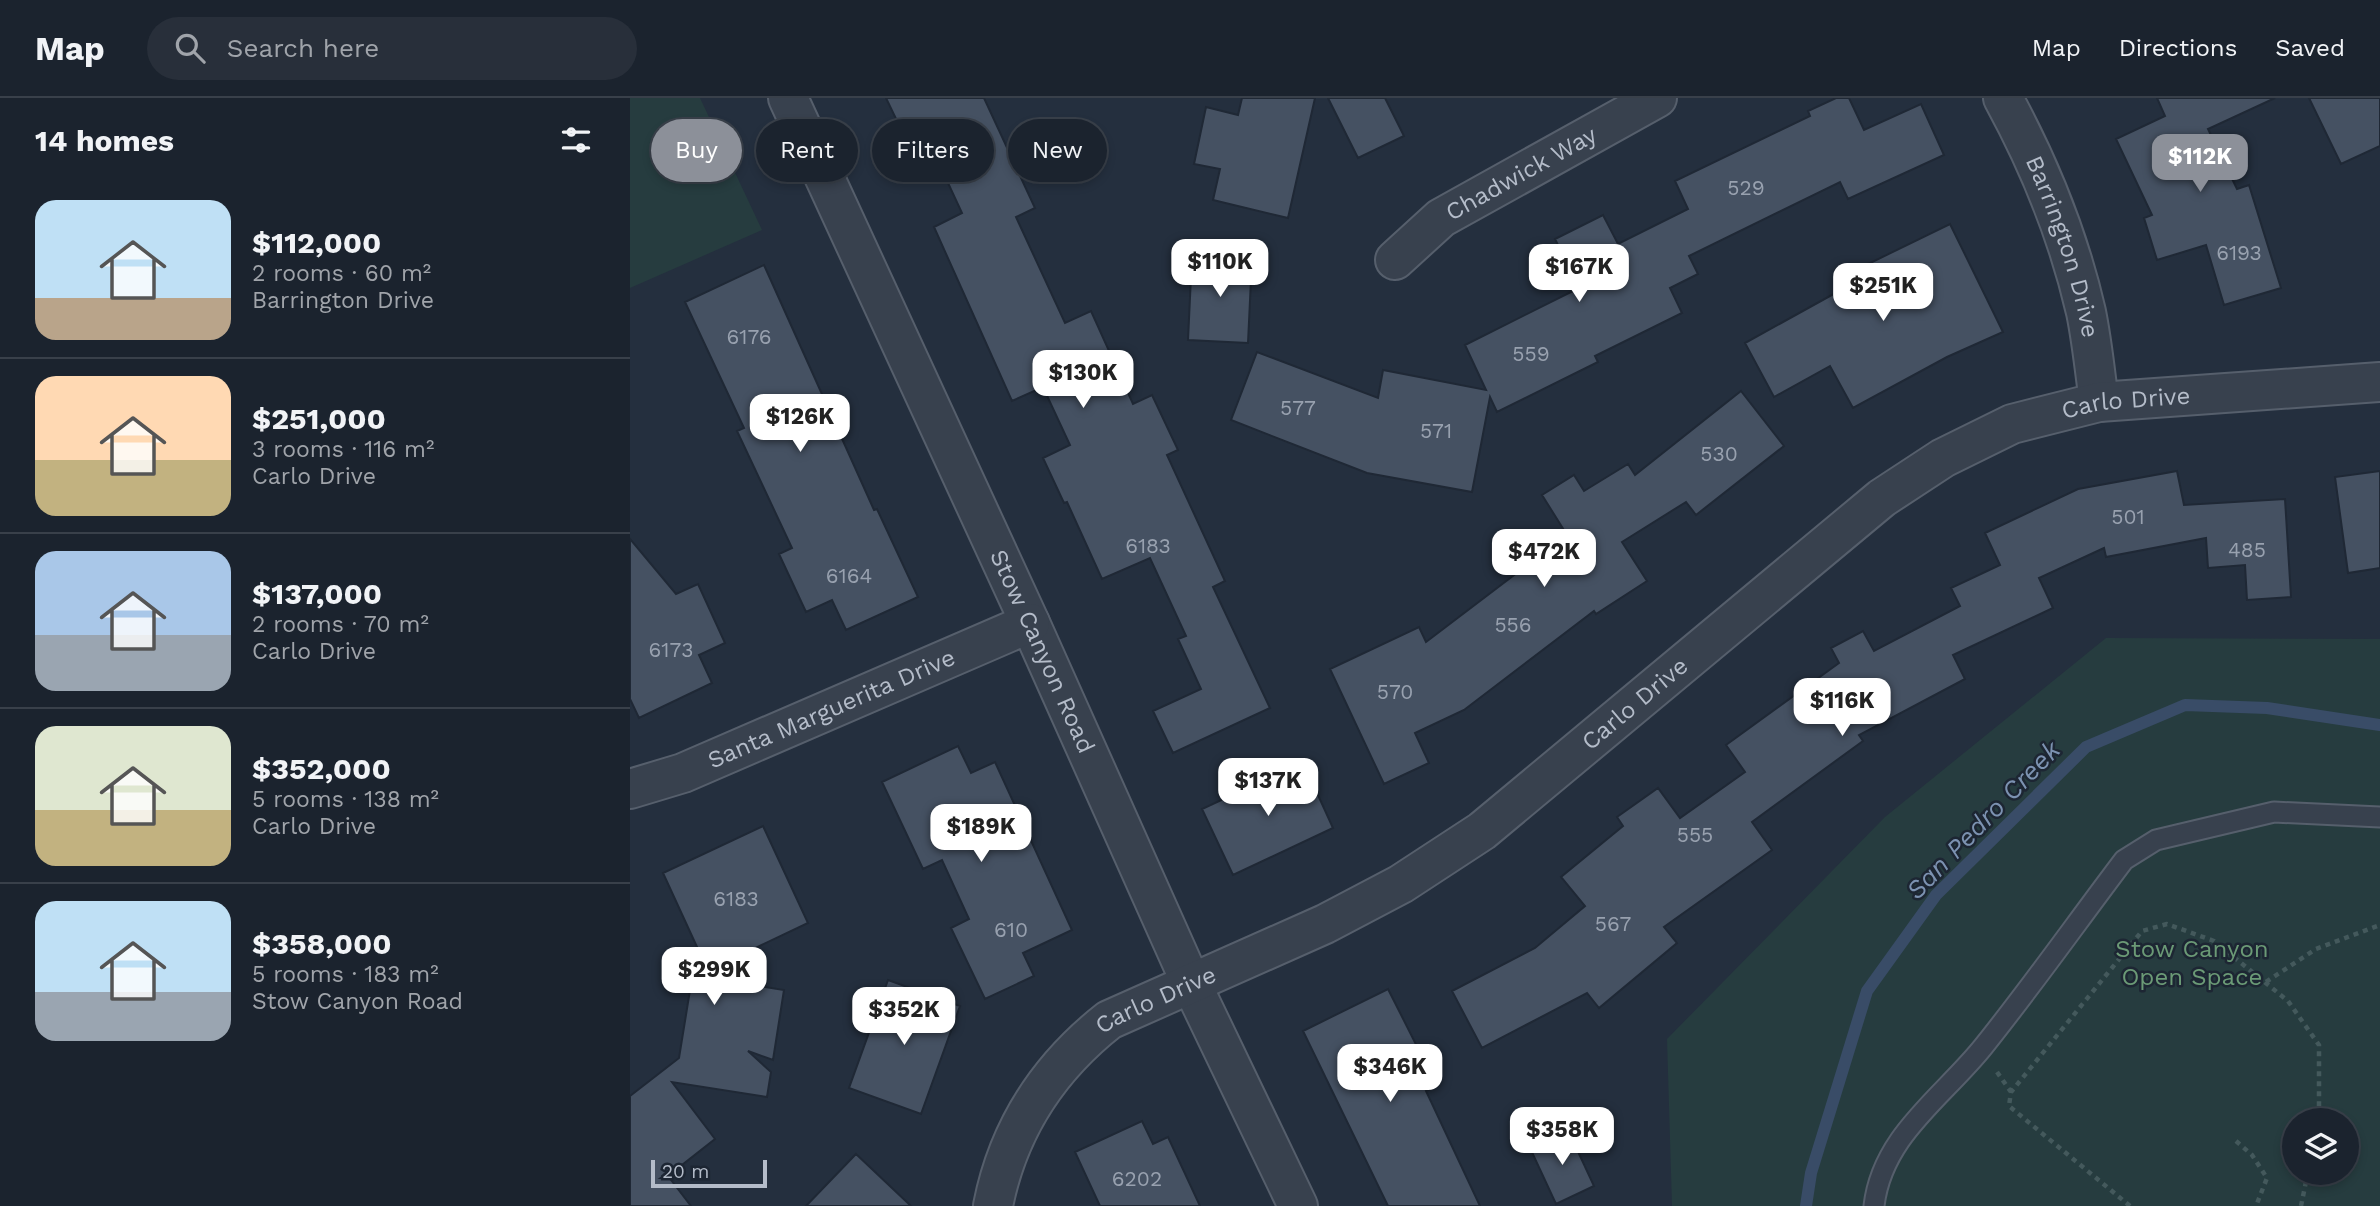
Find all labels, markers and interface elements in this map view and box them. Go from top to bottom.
search box [147,17,637,80]
text: Map [35,29,105,68]
icon: search [171,29,209,67]
text: Search here [227,33,379,63]
text: Map [2032,34,2081,62]
text: Directions [2119,34,2237,62]
text: Saved [2275,34,2345,62]
chip: Buy [651,119,742,182]
chip: Rent [756,119,858,182]
chip: Filters [872,119,994,182]
chip: New [1008,119,1107,182]
street label: Chadwick Way [1441,120,1602,226]
icon: filters [557,121,595,159]
text: 14 homes [35,123,174,158]
pin: $112K [2151,134,2249,194]
text: $112K [2168,143,2232,170]
street label: Barrington Drive [2020,151,2104,340]
house number: 529 [1727,175,1765,200]
text: $112,000 [252,225,381,260]
icon: home [91,228,175,312]
pin: $110K [1171,240,1269,299]
house number: 6193 [2216,240,2262,265]
pin: $167K [1530,244,1628,304]
text: $110K [1187,248,1253,275]
text: $167K [1545,253,1613,280]
text: 2 rooms · 60 m² [252,260,431,287]
pin: $251K [1834,264,1932,323]
text: $251K [1849,272,1917,299]
text: Barrington Drive [252,287,434,314]
house number: 6176 [726,324,772,349]
house number: 559 [1512,341,1550,366]
pin: $130K [1034,350,1132,410]
text: $130K [1048,359,1118,386]
street label: Carlo Drive [2059,382,2191,425]
pin: $126K [751,394,849,454]
house number: 577 [1280,395,1316,420]
text: $251,000 [252,401,386,436]
text: $126K [766,403,834,430]
icon: home [91,404,175,488]
house number: 571 [1420,418,1452,443]
text: 3 rooms · 116 m² [252,436,434,463]
house number: 530 [1700,441,1738,466]
text: Carlo Drive [252,463,376,490]
house number: 501 [2111,504,2145,529]
pin: $472K [1495,530,1593,589]
house number: 6183 [1125,533,1171,558]
house number: 485 [2228,537,2266,562]
text: $472K [1508,538,1580,565]
street label: Stow Canyon Road [984,545,1100,757]
house number: 6164 [826,563,872,588]
text: $137,000 [252,576,382,611]
icon: home [91,579,175,663]
text: 2 rooms · 70 m² [252,611,429,638]
house number: 556 [1494,612,1532,637]
house number: 6173 [649,637,693,662]
text: Carlo Drive [252,638,376,665]
street label: Santa Marguerita Drive [703,643,959,775]
street label: Carlo Drive [1576,652,1694,756]
pin: $116K [1793,678,1891,738]
house number: 570 [1377,679,1413,704]
text: $116K [1810,687,1874,714]
water label: San Pedro Creek [1900,734,2067,905]
text: $352,000 [252,751,391,786]
icon: home [91,754,175,838]
pin: $137K [1219,758,1317,818]
text: $137K [1234,767,1302,794]
text: 5 rooms · 138 m² [252,786,439,813]
pin: $189K [932,804,1030,864]
text: Carlo Drive [252,813,376,840]
text: $189K [946,813,1016,840]
house number: 555 [1677,822,1713,847]
house number: 6183 [713,886,759,911]
house number: 567 [1595,911,1631,936]
house number: 610 [994,917,1028,942]
text: $358,000 [252,926,392,961]
icon: home [91,929,175,1013]
park label: Stow Canyon Open Space [2115,935,2269,991]
pin: $299K [665,948,763,1007]
text: $299K [678,956,750,983]
street label: Carlo Drive [1089,960,1220,1040]
text: 5 rooms · 183 m² [252,961,439,988]
text: Stow Canyon Road [252,988,463,1015]
pin: $352K [855,988,953,1047]
text: $352K [868,996,940,1023]
pin: $346K [1341,1044,1439,1104]
text: $346K [1353,1053,1427,1080]
pin: $358K [1513,1108,1611,1167]
map controls [2282,1108,2359,1185]
button: layers [2282,1108,2359,1185]
text: $358K [1526,1116,1598,1143]
scale bar [651,1157,766,1189]
text: 20 m [662,1160,709,1183]
house number: 6202 [1112,1166,1162,1191]

